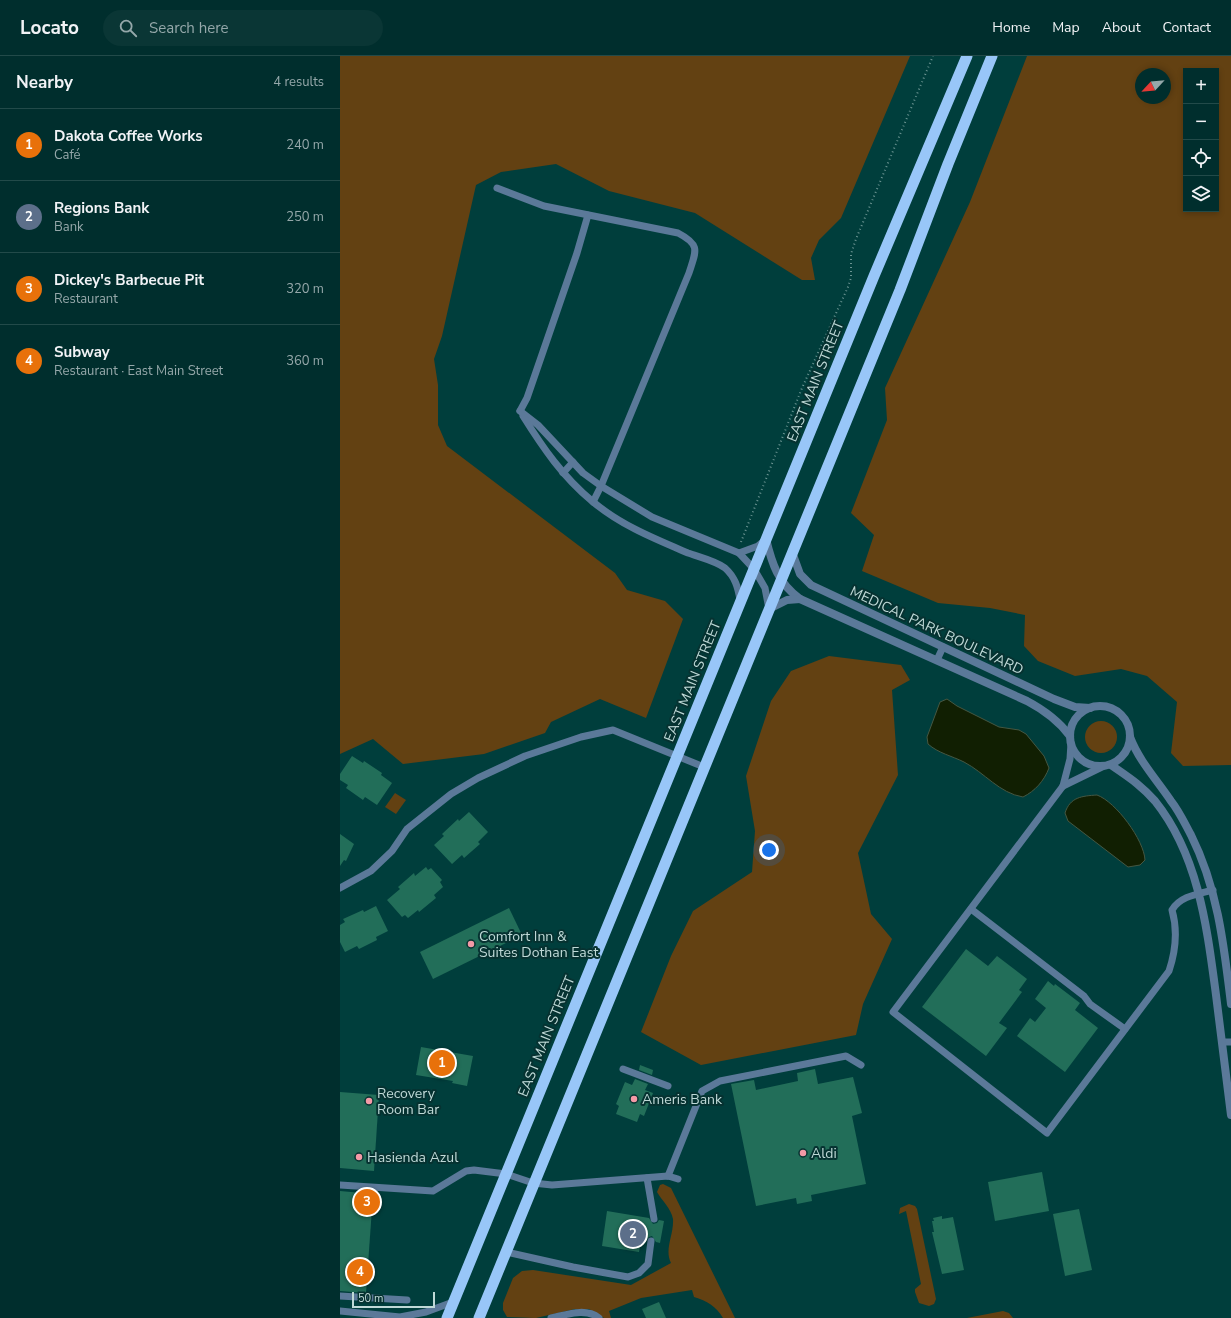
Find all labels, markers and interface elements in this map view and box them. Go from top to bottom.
search box [103,10,383,46]
text: Locato [20,15,79,41]
icon: search [117,17,139,39]
text: Search here [149,18,229,38]
text: Home [992,18,1030,37]
text: Map [1052,18,1080,37]
text: About [1102,18,1141,37]
text: Contact [1163,18,1211,37]
north arrow [1135,68,1171,104]
map controls [1183,68,1219,212]
button: + [1183,68,1219,104]
text: Nearby [16,71,73,94]
text: 4 results [273,73,324,91]
button: − [1183,104,1219,140]
text: Dakota Coffee Works [54,126,203,146]
text: 1 [25,136,33,154]
text: 240 m [286,136,324,154]
button: locate [1183,140,1219,176]
text: Café [54,146,81,164]
button: layers [1183,176,1219,212]
text: Regions Bank [54,198,149,218]
text: 2 [25,208,33,226]
text: 250 m [286,208,324,226]
text: Bank [54,218,84,236]
text: Dickey's Barbecue Pit [54,270,204,290]
text: 3 [25,280,33,298]
text: 320 m [286,280,324,298]
text: Restaurant [54,290,118,308]
street label: EAST MAIN STREET [782,317,849,445]
text: Subway [54,342,110,362]
text: 4 [25,352,33,370]
text: 360 m [286,352,324,370]
text: Restaurant · East Main Street [54,362,223,380]
street label: MEDICAL PARK BOULEVARD [847,582,1027,679]
street label: EAST MAIN STREET [659,617,726,745]
your location [759,840,779,860]
place label: Comfort Inn & Suites Dothan East [479,927,598,962]
marker: Comfort Inn & Suites Dothan East [466,939,476,949]
street label: EAST MAIN STREET [513,972,580,1100]
pin: 1 [429,1048,455,1078]
place label: Recovery Room Bar [377,1084,439,1119]
place label: Ameris Bank [642,1090,723,1109]
marker: Ameris Bank [629,1094,639,1104]
marker: Recovery Room Bar [364,1096,374,1106]
place label: Aldi [811,1144,837,1163]
place label: Hasienda Azul [367,1148,459,1167]
marker: Aldi [798,1148,808,1158]
marker: Hasienda Azul [354,1152,364,1162]
pin: 3 [354,1187,380,1217]
pin: 2 [620,1219,646,1249]
pin: 4 [347,1257,373,1287]
scale bar [352,1290,435,1309]
text: 50 m [358,1291,383,1306]

